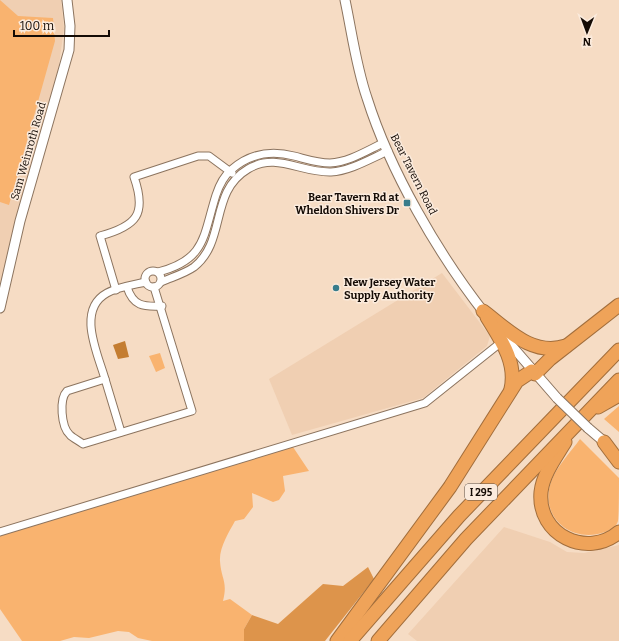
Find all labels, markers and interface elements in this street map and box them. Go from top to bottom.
scale bar [14,12,109,38]
north arrow [567,12,607,52]
text: 100 m [20,19,55,33]
text: N [582,35,591,48]
street label: Sam Weinroth Road [8,100,49,202]
street label: Bear Tavern Road [388,132,440,217]
place label: Bear Tavern Rd at Wheldon Shivers Dr [295,191,400,217]
marker: Bear Tavern Rd at Wheldon Shivers Dr [402,198,412,208]
place label: New Jersey Water Supply Authority [344,276,436,302]
marker: New Jersey Water Supply Authority [331,283,341,293]
road number: I 295 [465,484,497,500]

